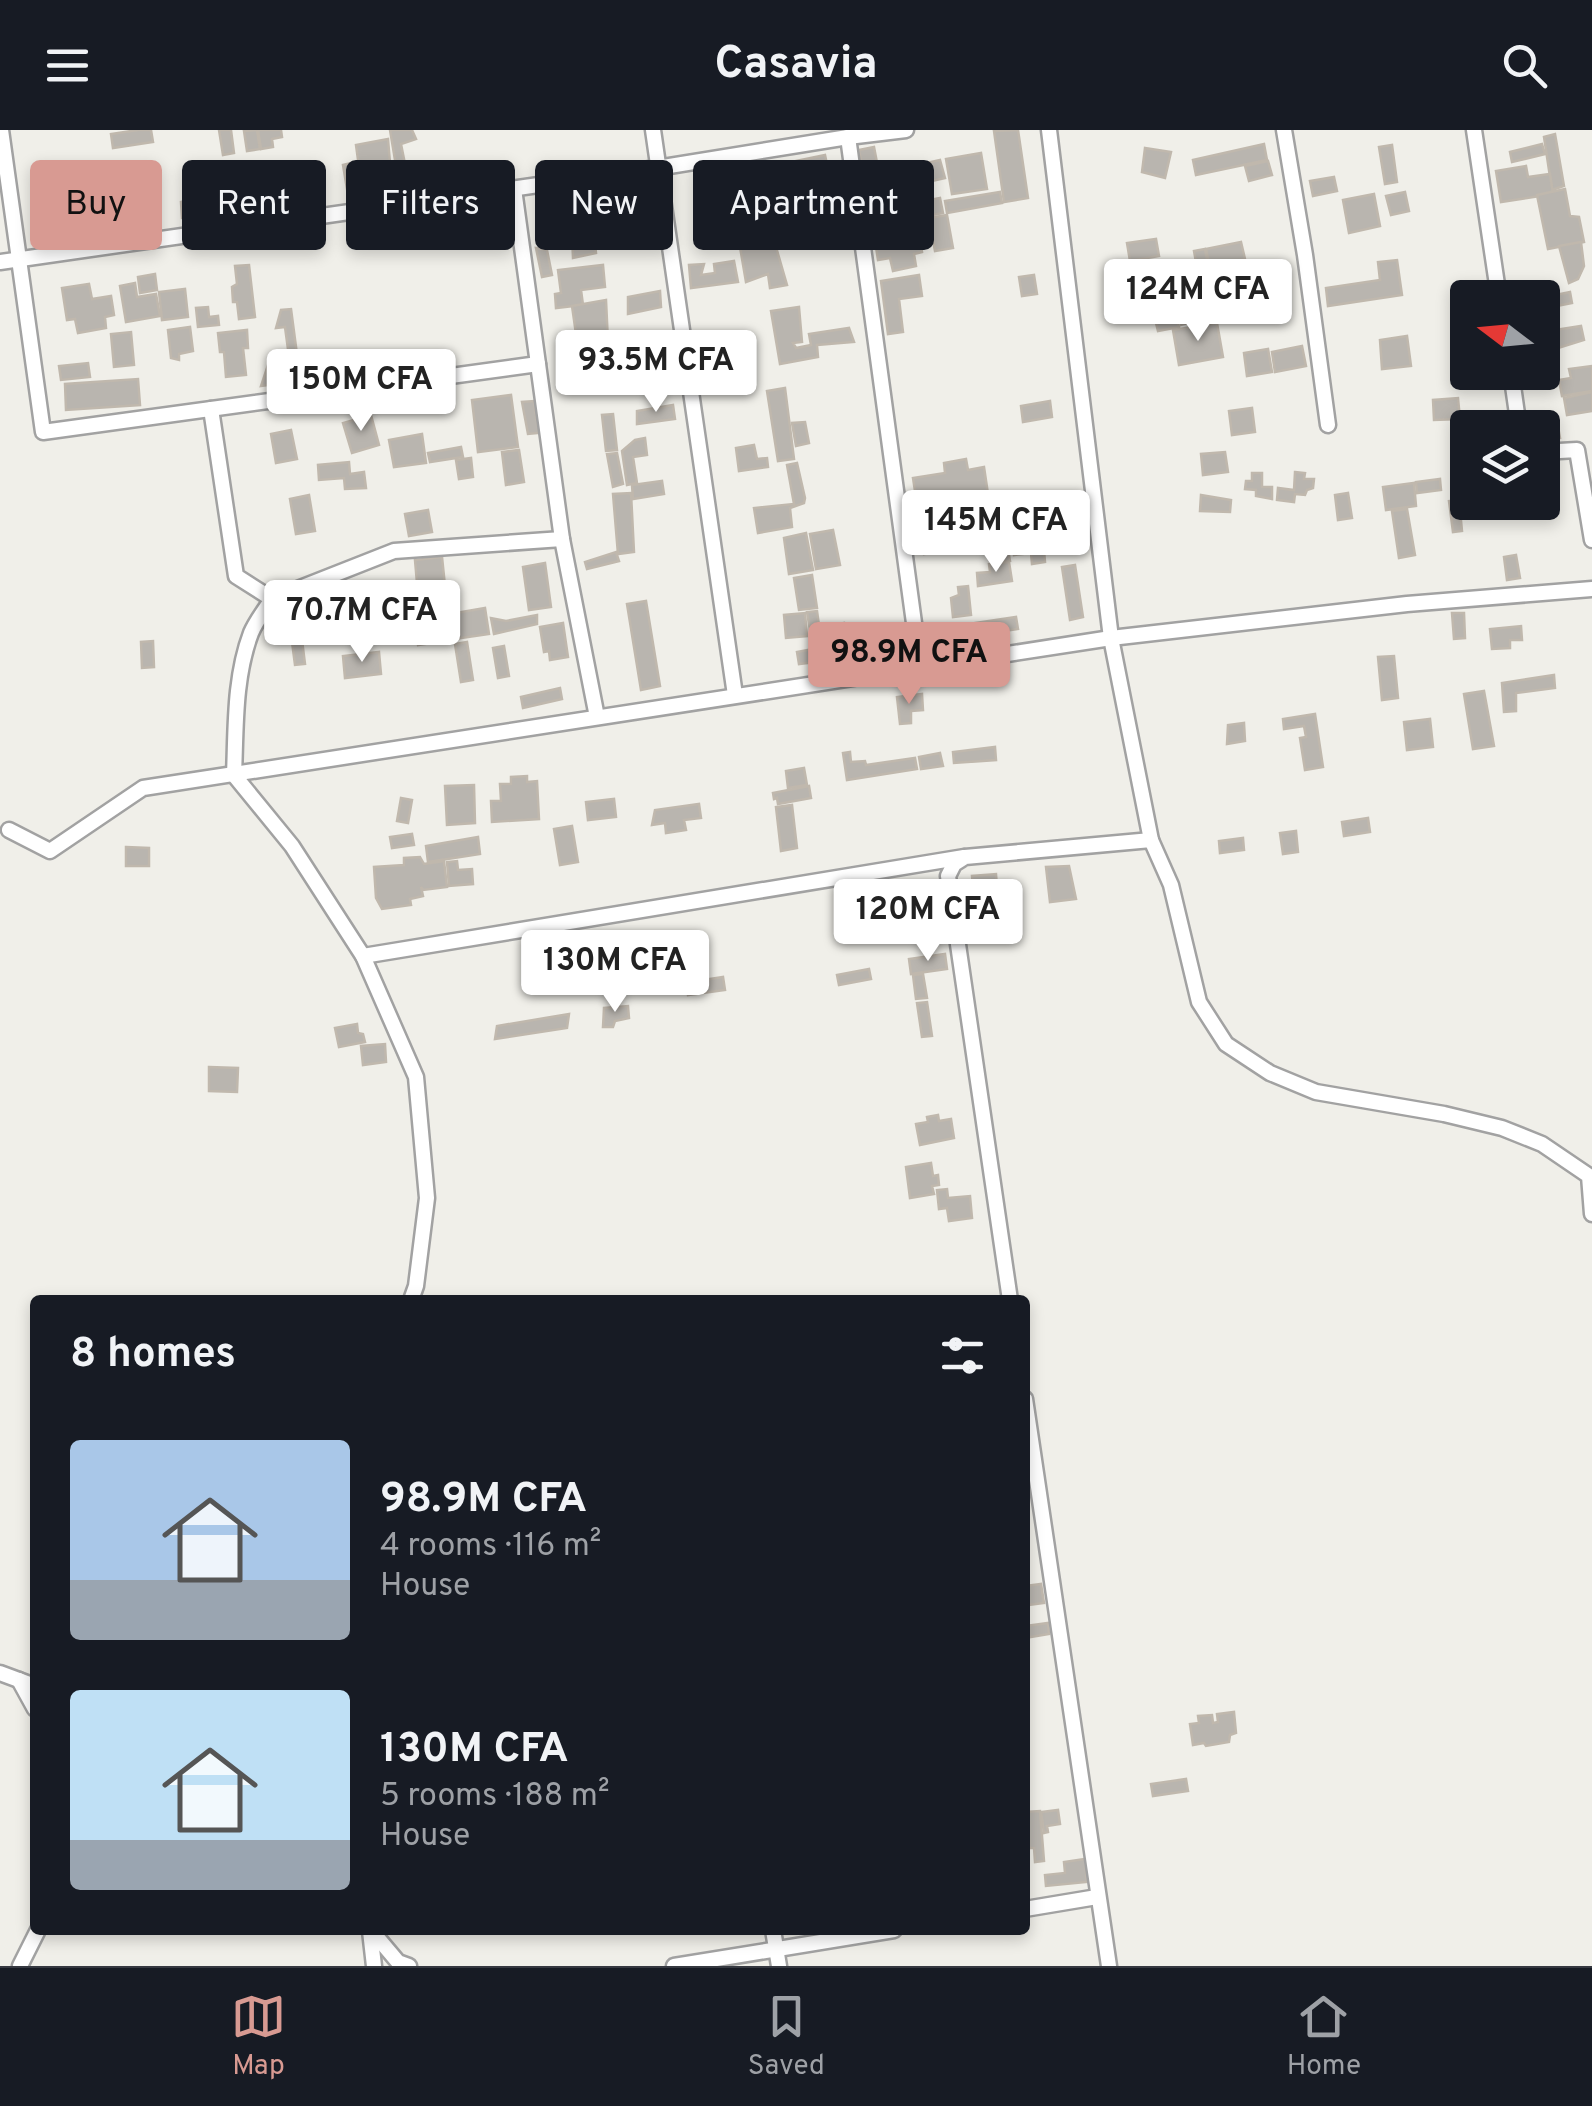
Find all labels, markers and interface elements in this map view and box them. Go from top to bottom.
text: Casavia [714,37,878,94]
icon: menu [40,38,95,93]
icon: search [1497,38,1552,93]
chip: Buy [30,160,162,250]
chip: Rent [182,160,326,250]
chip: Filters [346,160,515,250]
chip: New [535,160,673,250]
chip: Apartment [693,160,934,250]
pin: 124M CFA [1095,259,1301,344]
text: 124M CFA [1126,271,1270,311]
north arrow [1450,280,1560,390]
map controls [1450,280,1560,520]
pin: 93.5M CFA [542,330,770,415]
text: 93.5M CFA [578,342,734,382]
pin: 150M CFA [258,349,464,434]
text: 150M CFA [289,361,433,401]
button: layers [1450,410,1560,520]
pin: 145M CFA [893,490,1099,575]
text: 145M CFA [924,502,1068,542]
pin: 70.7M CFA [248,580,476,665]
text: 70.7M CFA [286,592,438,632]
pin: 98.9M CFA [795,622,1023,707]
text: 98.9M CFA [830,634,988,674]
pin: 120M CFA [825,879,1031,964]
text: 120M CFA [856,891,1000,931]
pin: 130M CFA [512,930,718,1015]
text: 130M CFA [543,942,687,982]
icon: filters [935,1328,990,1383]
text: 8 homes [70,1329,236,1382]
text: 98.9M CFA [380,1474,587,1527]
icon: home [150,1480,270,1600]
text: 4 rooms · 116 m² [380,1527,601,1567]
text: House [380,1567,470,1607]
text: 130M CFA [380,1724,569,1777]
icon: home [150,1730,270,1850]
text: 5 rooms · 188 m² [380,1777,610,1817]
text: House [380,1817,470,1857]
tab: Map [231,1989,286,2085]
tab: Saved [748,1989,825,2085]
tab: Home [1287,1989,1361,2085]

